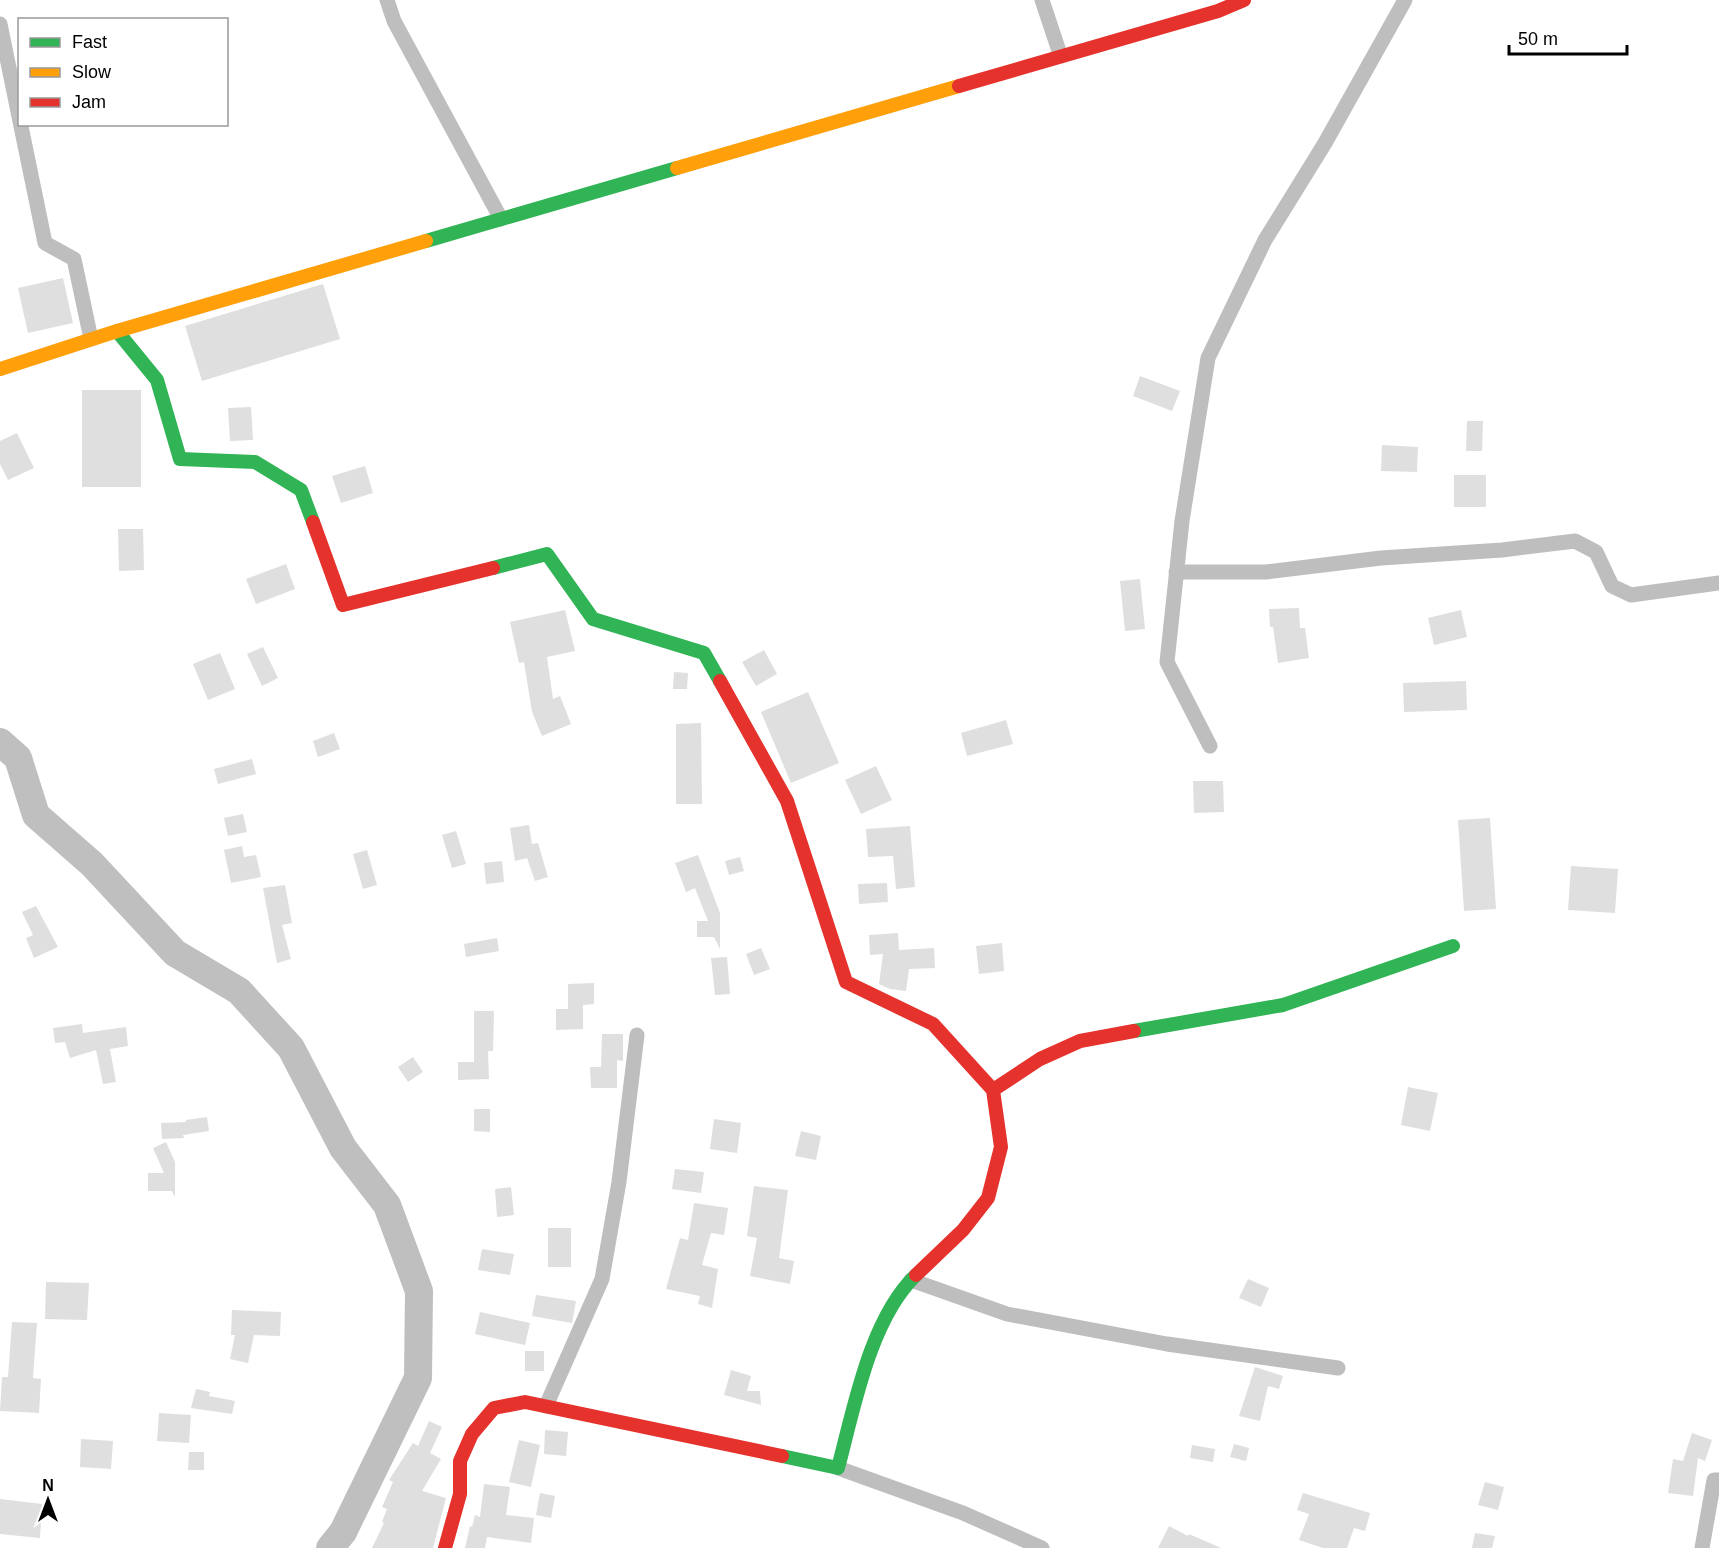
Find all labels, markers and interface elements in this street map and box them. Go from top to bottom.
legend [18,18,228,126]
scale bar [1509,18,1628,56]
text: 50 m [1518,29,1558,49]
text: Fast [72,32,107,52]
text: Slow [72,62,112,82]
text: Jam [72,92,106,112]
north arrow [18,1470,78,1530]
text: N [42,1477,54,1494]

